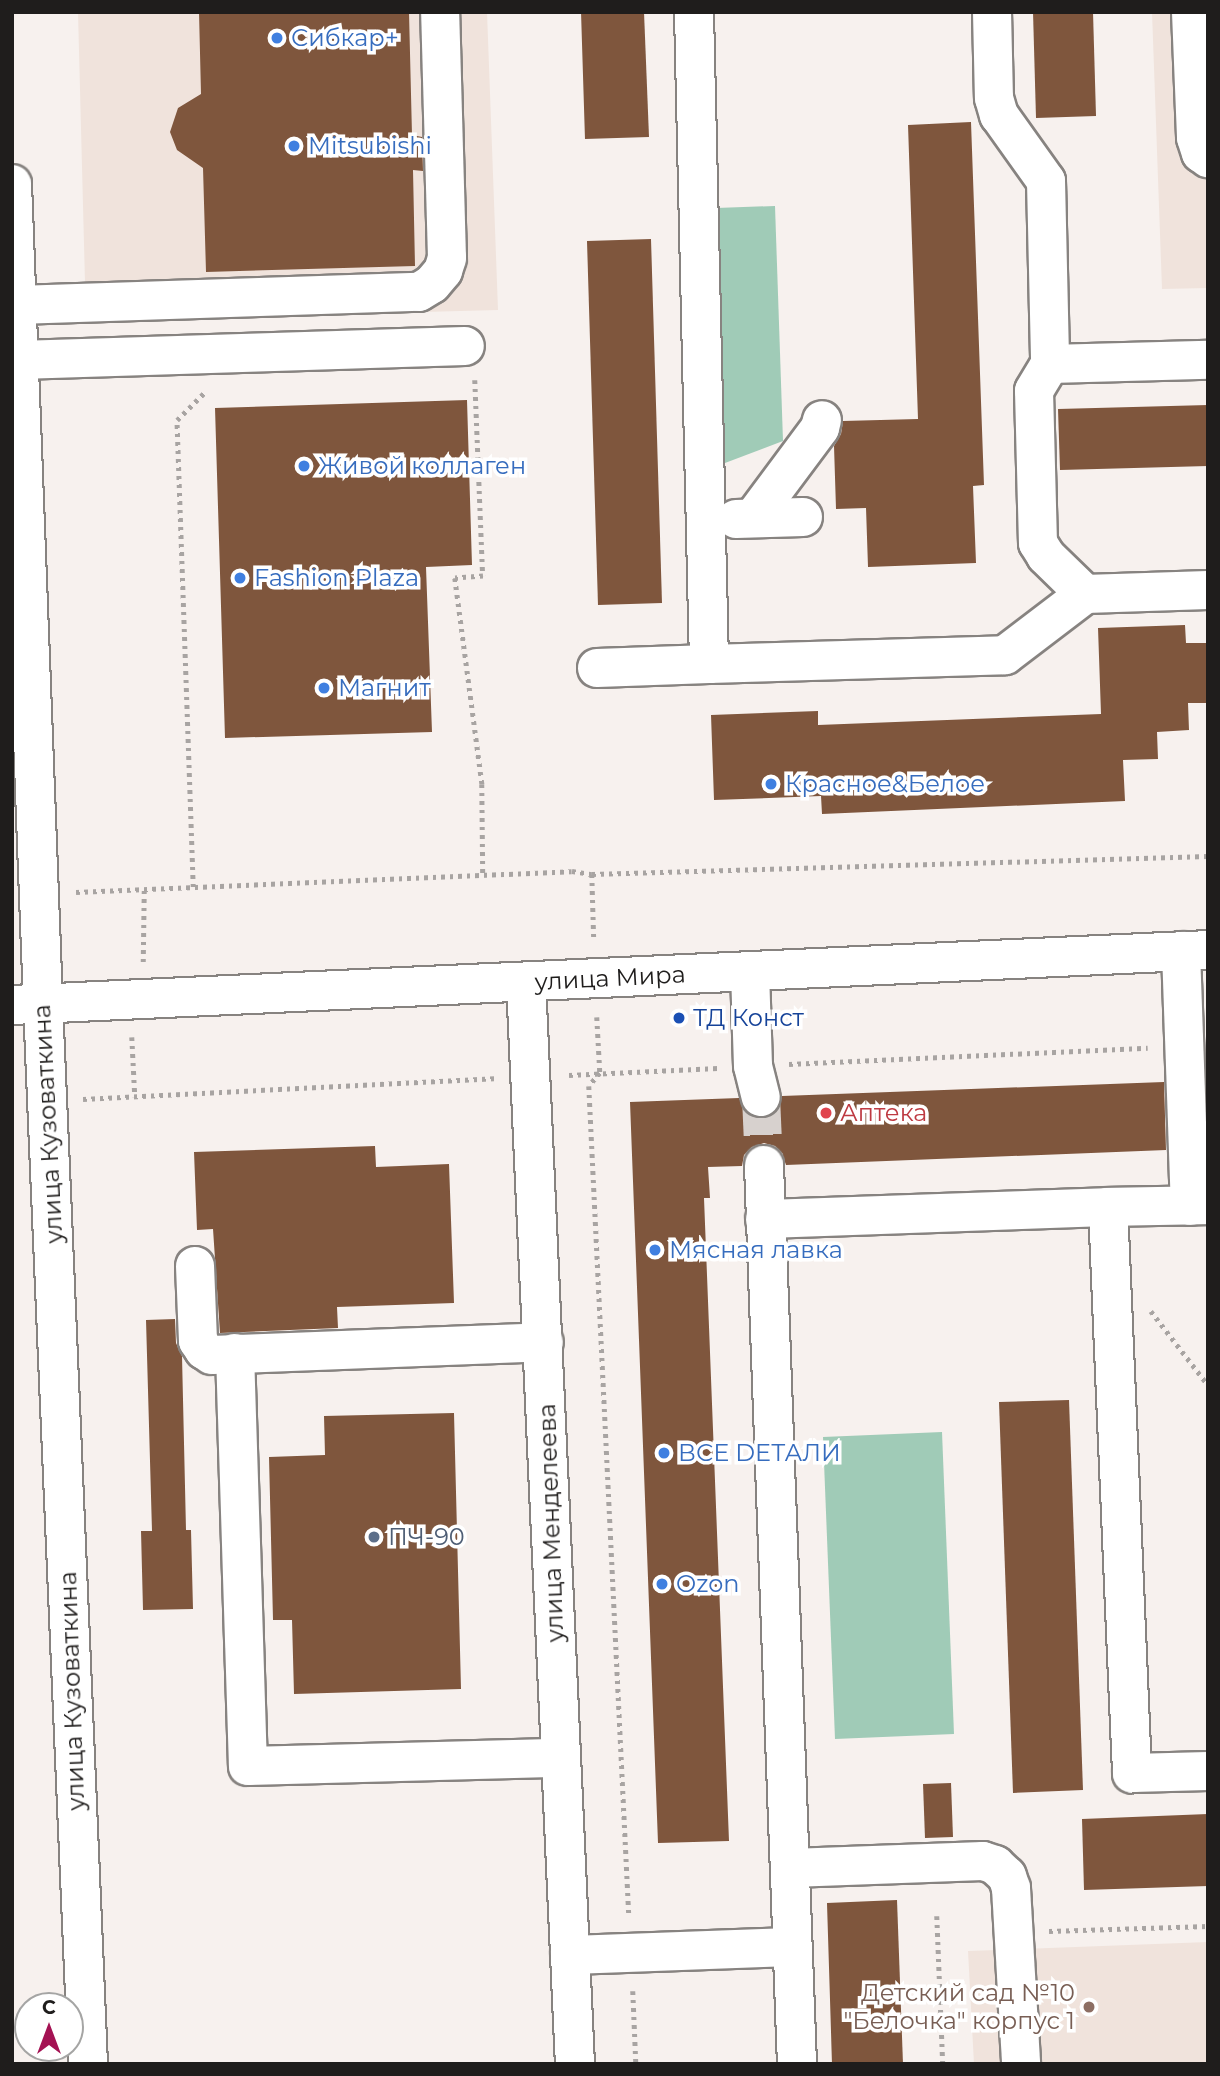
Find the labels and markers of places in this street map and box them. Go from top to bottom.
place label: Сибкар+ [291,24,399,52]
marker: Сибкар+ [269,30,285,46]
place label: Mitsubishi [308,132,432,160]
marker: Mitsubishi [286,138,302,154]
place label: Живой коллаген [318,452,526,480]
marker: Живой коллаген [296,458,312,474]
place label: Fashion Plaza [254,564,419,592]
marker: Fashion Plaza [232,570,248,586]
place label: Магнит [338,674,431,702]
marker: Магнит [316,680,332,696]
place label: Красное&Белое [785,770,985,798]
marker: Красное&Белое [763,776,779,792]
place label: ТД Конст [693,1004,804,1032]
marker: ТД Конст [671,1010,687,1026]
place label: Аптека [840,1099,927,1127]
marker: Аптека [818,1105,834,1121]
place label: Мясная лавка [669,1236,843,1264]
marker: Мясная лавка [647,1242,663,1258]
place label: ВСЕ DEТАЛИ [678,1439,841,1467]
marker: ВСЕ DEТАЛИ [656,1445,672,1461]
place label: ПЧ-90 [388,1523,465,1551]
marker: ПЧ-90 [366,1529,382,1545]
place label: Ozon [676,1570,739,1598]
marker: Ozon [654,1576,670,1592]
place label: Детский сад №10 "Белочка" корпус 1 [843,1979,1075,2035]
marker: Детский сад №10 "Белочка" корпус 1 [1081,1999,1097,2015]

